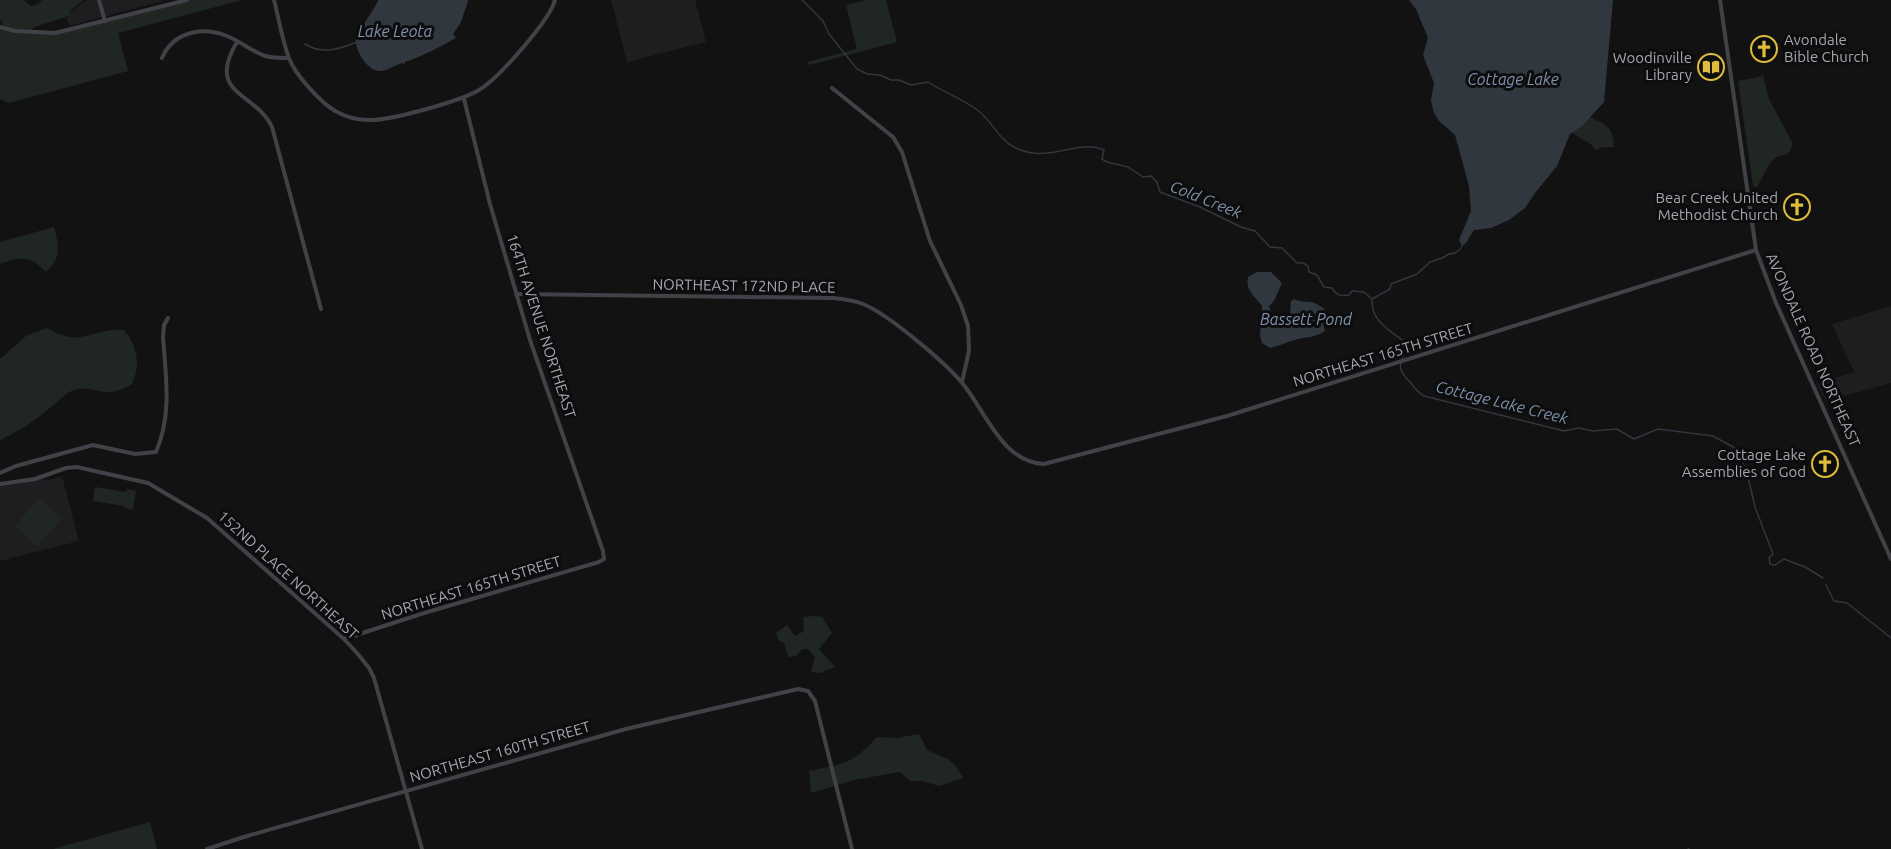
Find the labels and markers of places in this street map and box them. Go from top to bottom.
place label: Avondale Bible Church [1784,31,1869,65]
church icon: Avondale Bible Church [1749,34,1779,64]
place label: Woodinville Library [1613,49,1692,83]
library icon: Woodinville Library [1696,52,1726,82]
place label: Bear Creek United Methodist Church [1656,189,1778,223]
church icon: Bear Creek United Methodist Church [1782,192,1812,222]
place label: Cottage Lake Assemblies of God [1682,446,1806,480]
church icon: Cottage Lake Assemblies of God [1810,449,1840,479]

